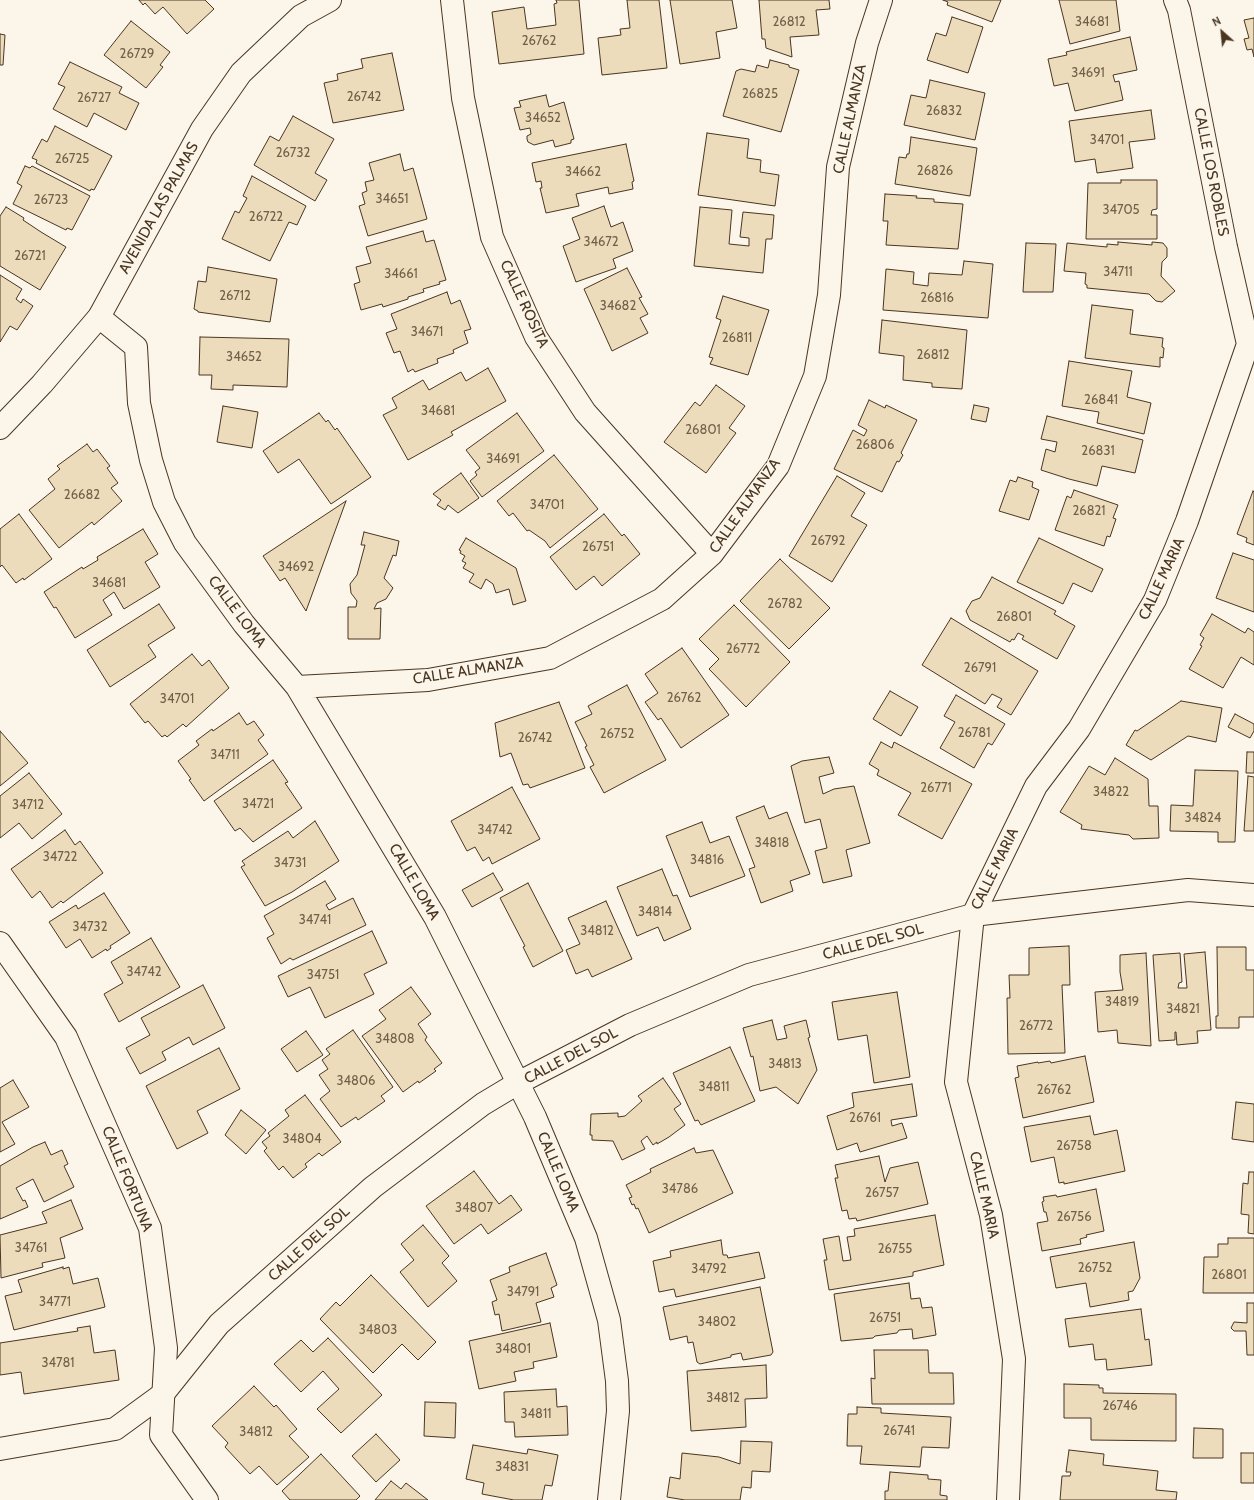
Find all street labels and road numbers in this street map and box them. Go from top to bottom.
street label: CALLE ALMANZA [830,63,870,175]
street label: CALLE LOS ROBLES [1190,106,1232,238]
street label: AVENIDA LAS PALMAS [115,139,203,277]
street label: CALLE ROSITA [496,257,552,351]
street label: CALLE ALMANZA [706,455,784,557]
street label: CALLE MARIA [1135,535,1189,623]
street label: CALLE LOMA [204,573,270,651]
street label: CALLE ALMANZA [412,653,524,689]
street label: CALLE MARIA [967,825,1023,913]
street label: CALLE LOMA [385,841,443,923]
street label: CALLE DEL SOL [821,920,925,964]
street label: CALLE DEL SOL [521,1024,621,1088]
street label: CALLE FORTUNA [98,1124,156,1234]
street label: CALLE LOMA [533,1129,583,1215]
street label: CALLE MARIA [965,1150,1003,1240]
street label: CALLE DEL SOL [265,1203,353,1285]

